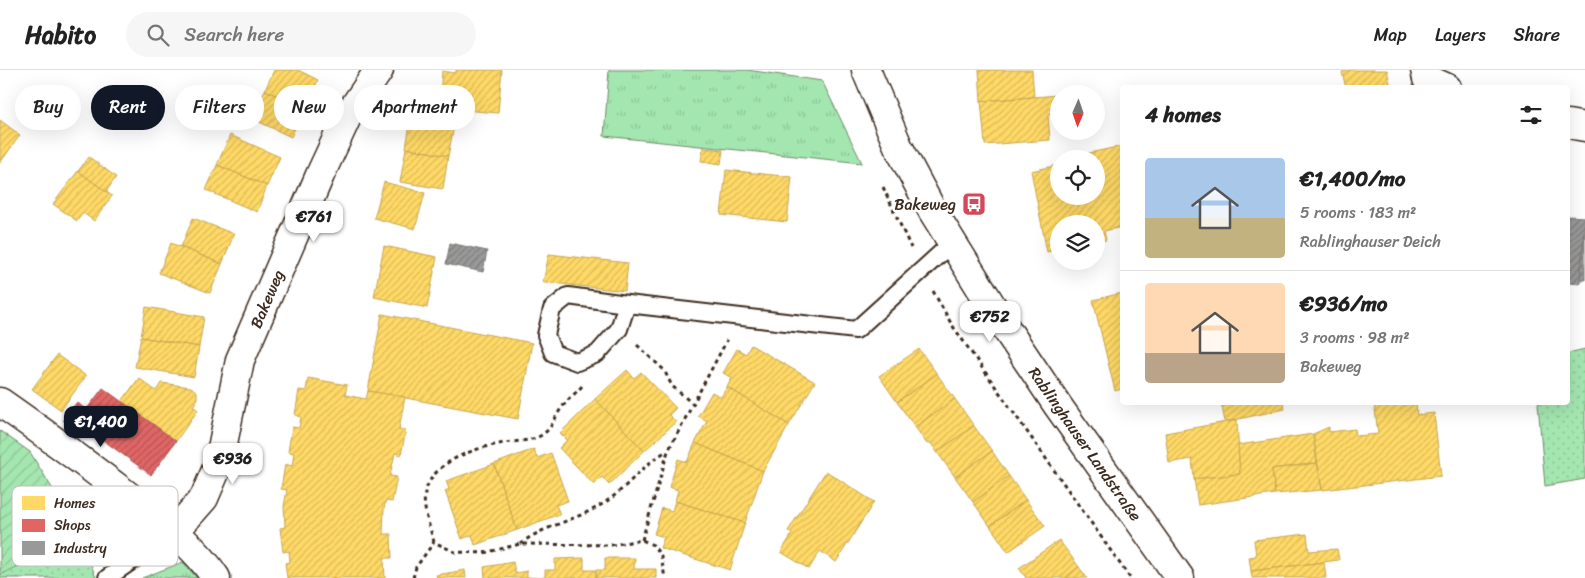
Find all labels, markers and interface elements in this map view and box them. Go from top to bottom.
search box [126,12,476,57]
text: Habito [25,14,96,56]
text: Search here [184,18,284,51]
text: Map [1374,19,1407,51]
text: Layers [1435,19,1486,51]
text: Share [1514,19,1560,51]
icon: search [144,21,172,49]
chip: Buy [15,85,81,130]
chip: Rent [91,85,165,130]
chip: Filters [175,85,264,130]
chip: New [274,85,344,130]
chip: Apartment [354,85,475,130]
north arrow [1050,85,1105,140]
map controls [1050,85,1105,270]
text: 4 homes [1145,96,1221,134]
icon: filters [1517,101,1545,129]
button: locate [1050,150,1105,205]
text: €1,400/mo [1300,160,1405,198]
icon: home [1185,178,1245,238]
place label: Bakeweg [894,190,956,219]
bus stop icon: Bakeweg [961,191,987,217]
text: 5 rooms · 183 m² [1300,198,1416,227]
pin: €761 [284,200,344,243]
text: €761 [296,202,332,231]
button: layers [1050,215,1105,270]
text: Rablinghauser Deich [1300,227,1441,256]
street label: Bakeweg [242,265,292,333]
text: €936/mo [1300,285,1388,323]
pin: €752 [960,300,1020,343]
text: €752 [971,302,1009,331]
icon: home [1185,303,1245,363]
text: 3 rooms · 98 m² [1300,323,1409,352]
text: Bakeweg [1300,352,1362,381]
street label: Rablinghauser Landstraße [1021,361,1149,527]
pin: €1,400 [60,406,142,448]
text: €1,400 [75,407,127,436]
pin: €936 [203,442,263,485]
text: €936 [214,444,252,473]
legend [12,486,178,566]
text: Homes [54,491,96,516]
text: Shops [54,513,91,538]
text: Industry [53,536,108,561]

